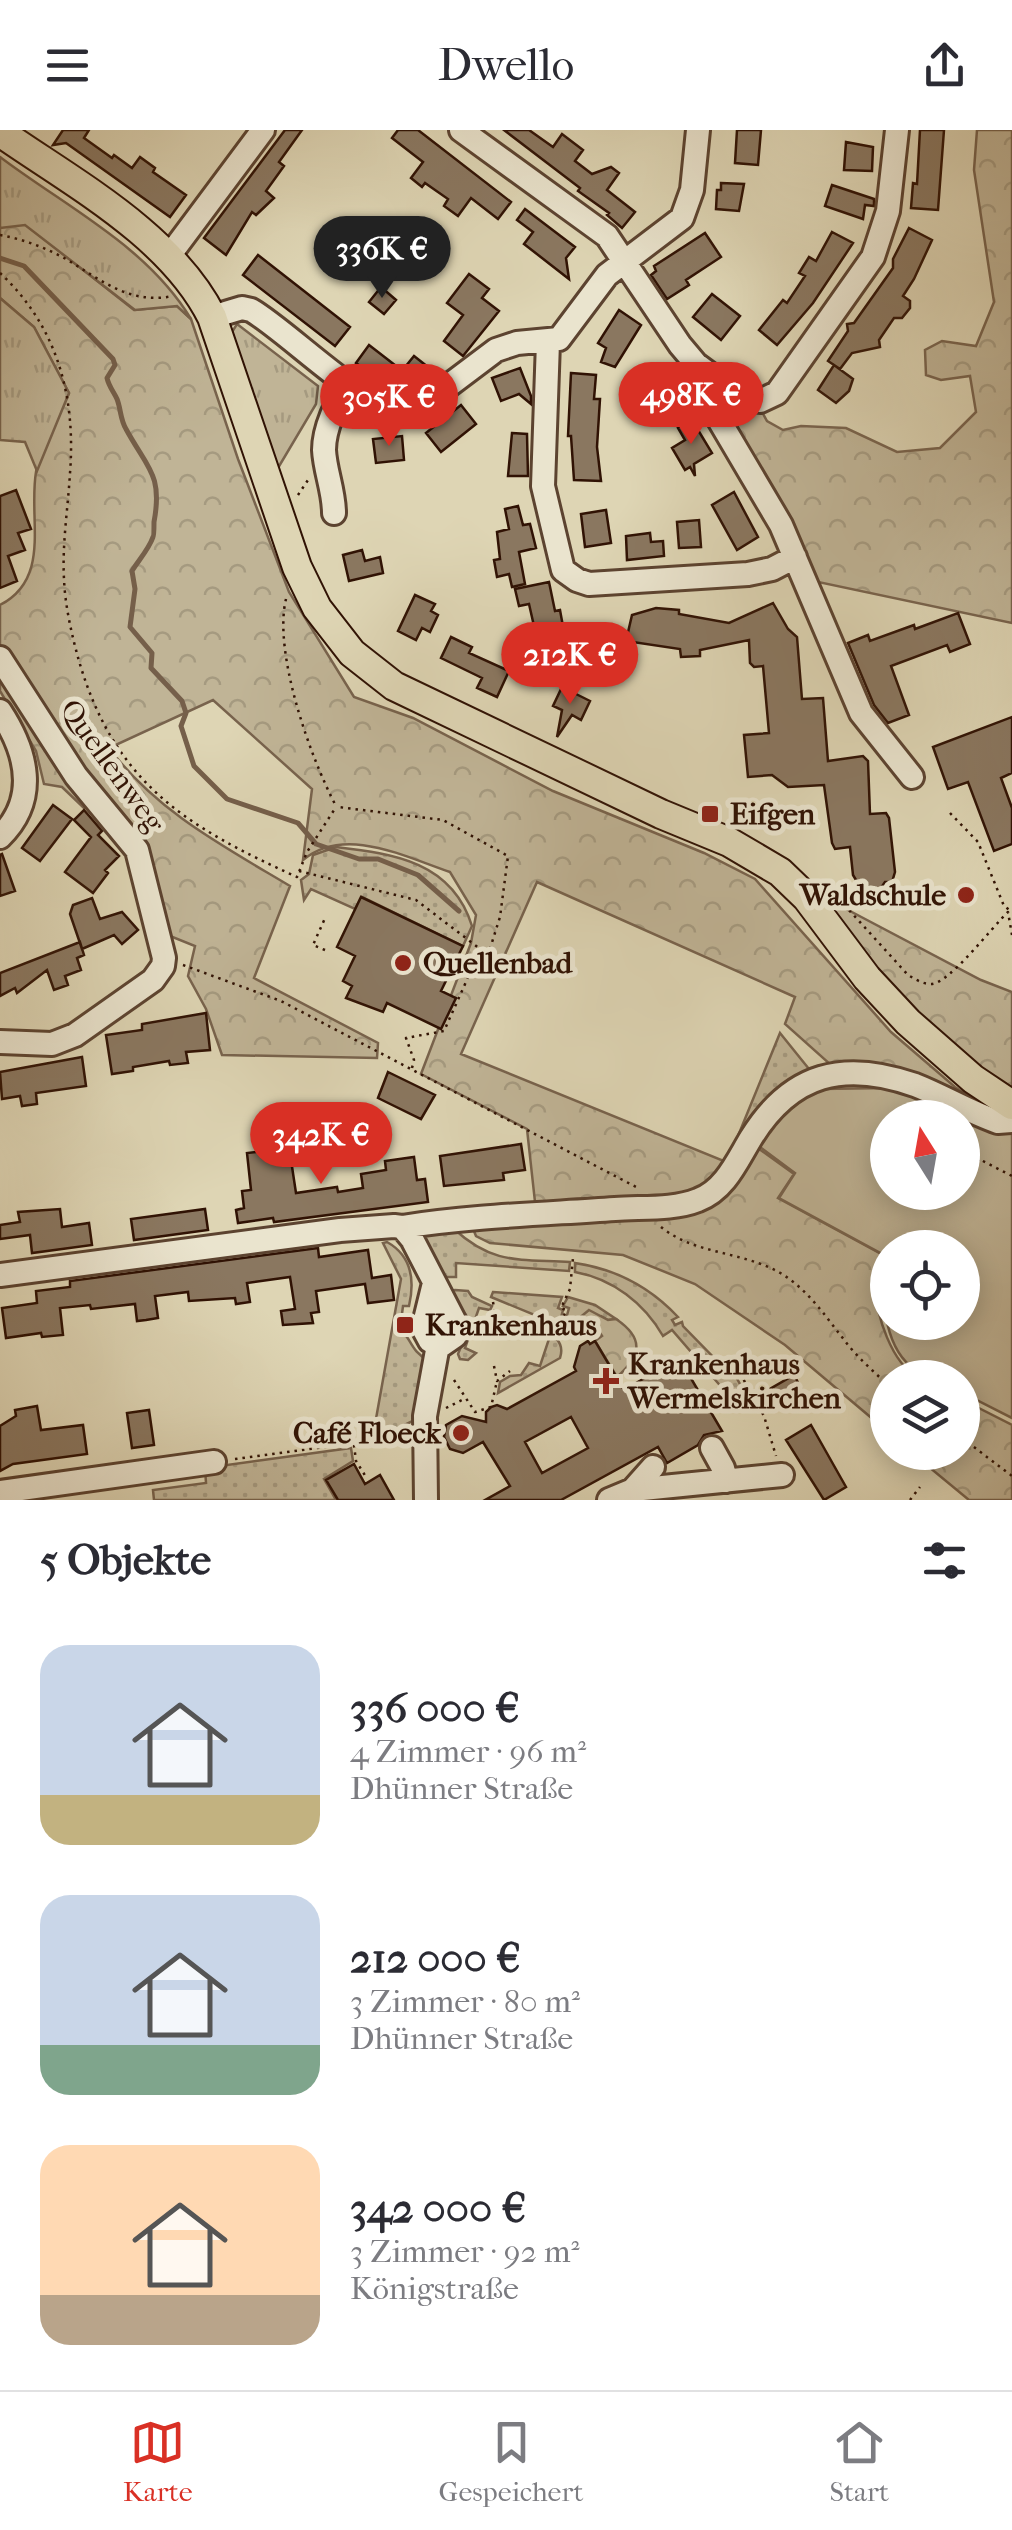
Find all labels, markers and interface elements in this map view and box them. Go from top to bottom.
icon: menu [40,38,95,93]
icon: share [917,38,972,93]
text: Dwello [438,39,574,92]
pin: 336K € [301,216,463,301]
text: 336K € [336,230,428,267]
pin: 498K € [610,362,772,447]
pin: 305K € [308,364,470,449]
text: 498K € [641,376,741,413]
text: 305K € [342,378,436,415]
pin: 212K € [489,622,651,707]
text: 212K € [523,636,617,673]
street label: Quellenweg [52,693,172,840]
place label: Eifgen [730,797,816,832]
marker: Eifgen [699,803,721,825]
place label: Waldschule [798,878,946,913]
marker: Waldschule [955,884,977,906]
place label: Quellenbad [423,946,574,981]
marker: Quellenbad [392,952,414,974]
north arrow [870,1100,980,1210]
map controls [870,1100,980,1470]
pin: 342K € [240,1102,402,1187]
text: 342K € [272,1116,370,1153]
button: locate [870,1230,980,1340]
place label: Krankenhaus [425,1308,597,1343]
marker: Krankenhaus [394,1314,416,1336]
place label: Krankenhaus Wermelskirchen [626,1347,842,1416]
button: layers [870,1360,980,1470]
marker: Krankenhaus Wermelskirchen [593,1368,619,1394]
place label: Café Floeck [293,1416,443,1451]
marker: Café Floeck [450,1422,472,1444]
icon: filters [917,1533,972,1588]
text: 5 Objekte [40,1536,211,1585]
text: 336 000 € [350,1684,520,1733]
icon: home [120,1685,240,1805]
text: 4 Zimmer · 96 m² [350,1733,586,1770]
text: Dhünner Straße [350,1770,573,1807]
text: 212 000 € [350,1934,521,1983]
icon: home [120,1935,240,2055]
text: 3 Zimmer · 80 m² [350,1983,580,2020]
text: Dhünner Straße [350,2020,573,2057]
text: 342 000 € [350,2184,526,2233]
icon: home [120,2185,240,2305]
text: 3 Zimmer · 92 m² [350,2233,580,2270]
text: Königstraße [350,2270,519,2307]
tab: Karte [123,2415,193,2508]
tab: Gespeichert [439,2415,583,2508]
tab: Start [830,2415,889,2508]

